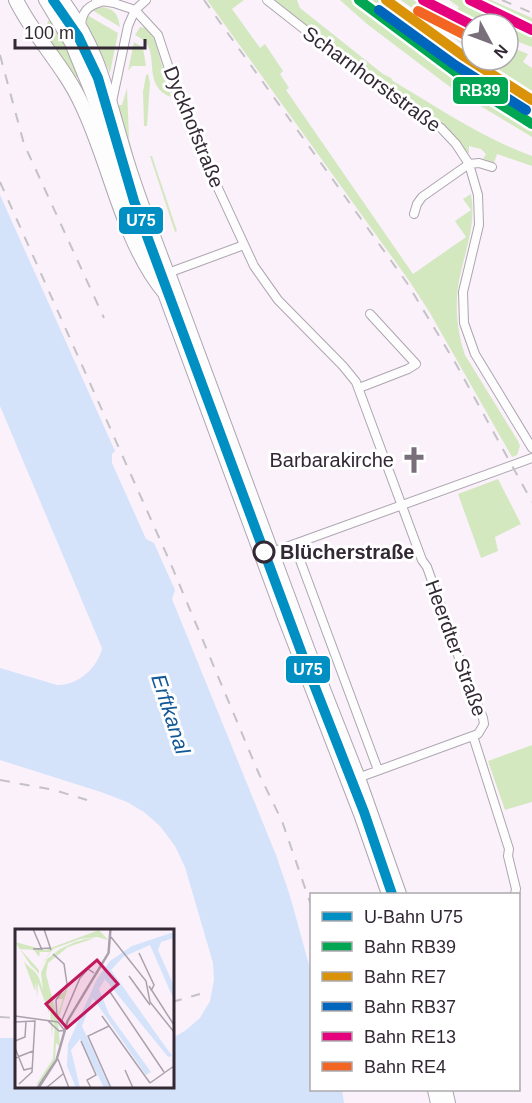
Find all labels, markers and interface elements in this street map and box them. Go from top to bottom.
scale bar [15,12,146,50]
north arrow [460,12,520,72]
street label: Scharnhorststraße [299,22,445,136]
text: 100 m [24,23,74,43]
text: N [491,42,511,61]
street label: Dyckhofstraße [160,63,228,191]
line badge: RB39 [452,76,509,105]
text: RB39 [460,82,501,99]
line badge: U75 [118,206,164,235]
text: U75 [126,212,156,229]
church icon: Barbarakirche [399,445,429,475]
place label: Barbarakirche [269,449,394,471]
marker: Blücherstraße [253,541,275,563]
place label: Blücherstraße [280,541,415,563]
street label: Heerdter Straße [421,577,491,719]
line badge: U75 [285,655,331,684]
text: U75 [293,661,323,678]
water label: Erftkanal [147,671,195,758]
legend [310,893,520,1091]
text: U-Bahn U75 [364,907,463,927]
inset map [15,929,174,1088]
text: Bahn RB39 [364,937,456,957]
text: Bahn RE7 [364,967,446,987]
text: Bahn RB37 [364,997,456,1017]
text: Bahn RE13 [364,1027,456,1047]
text: Bahn RE4 [364,1057,446,1077]

